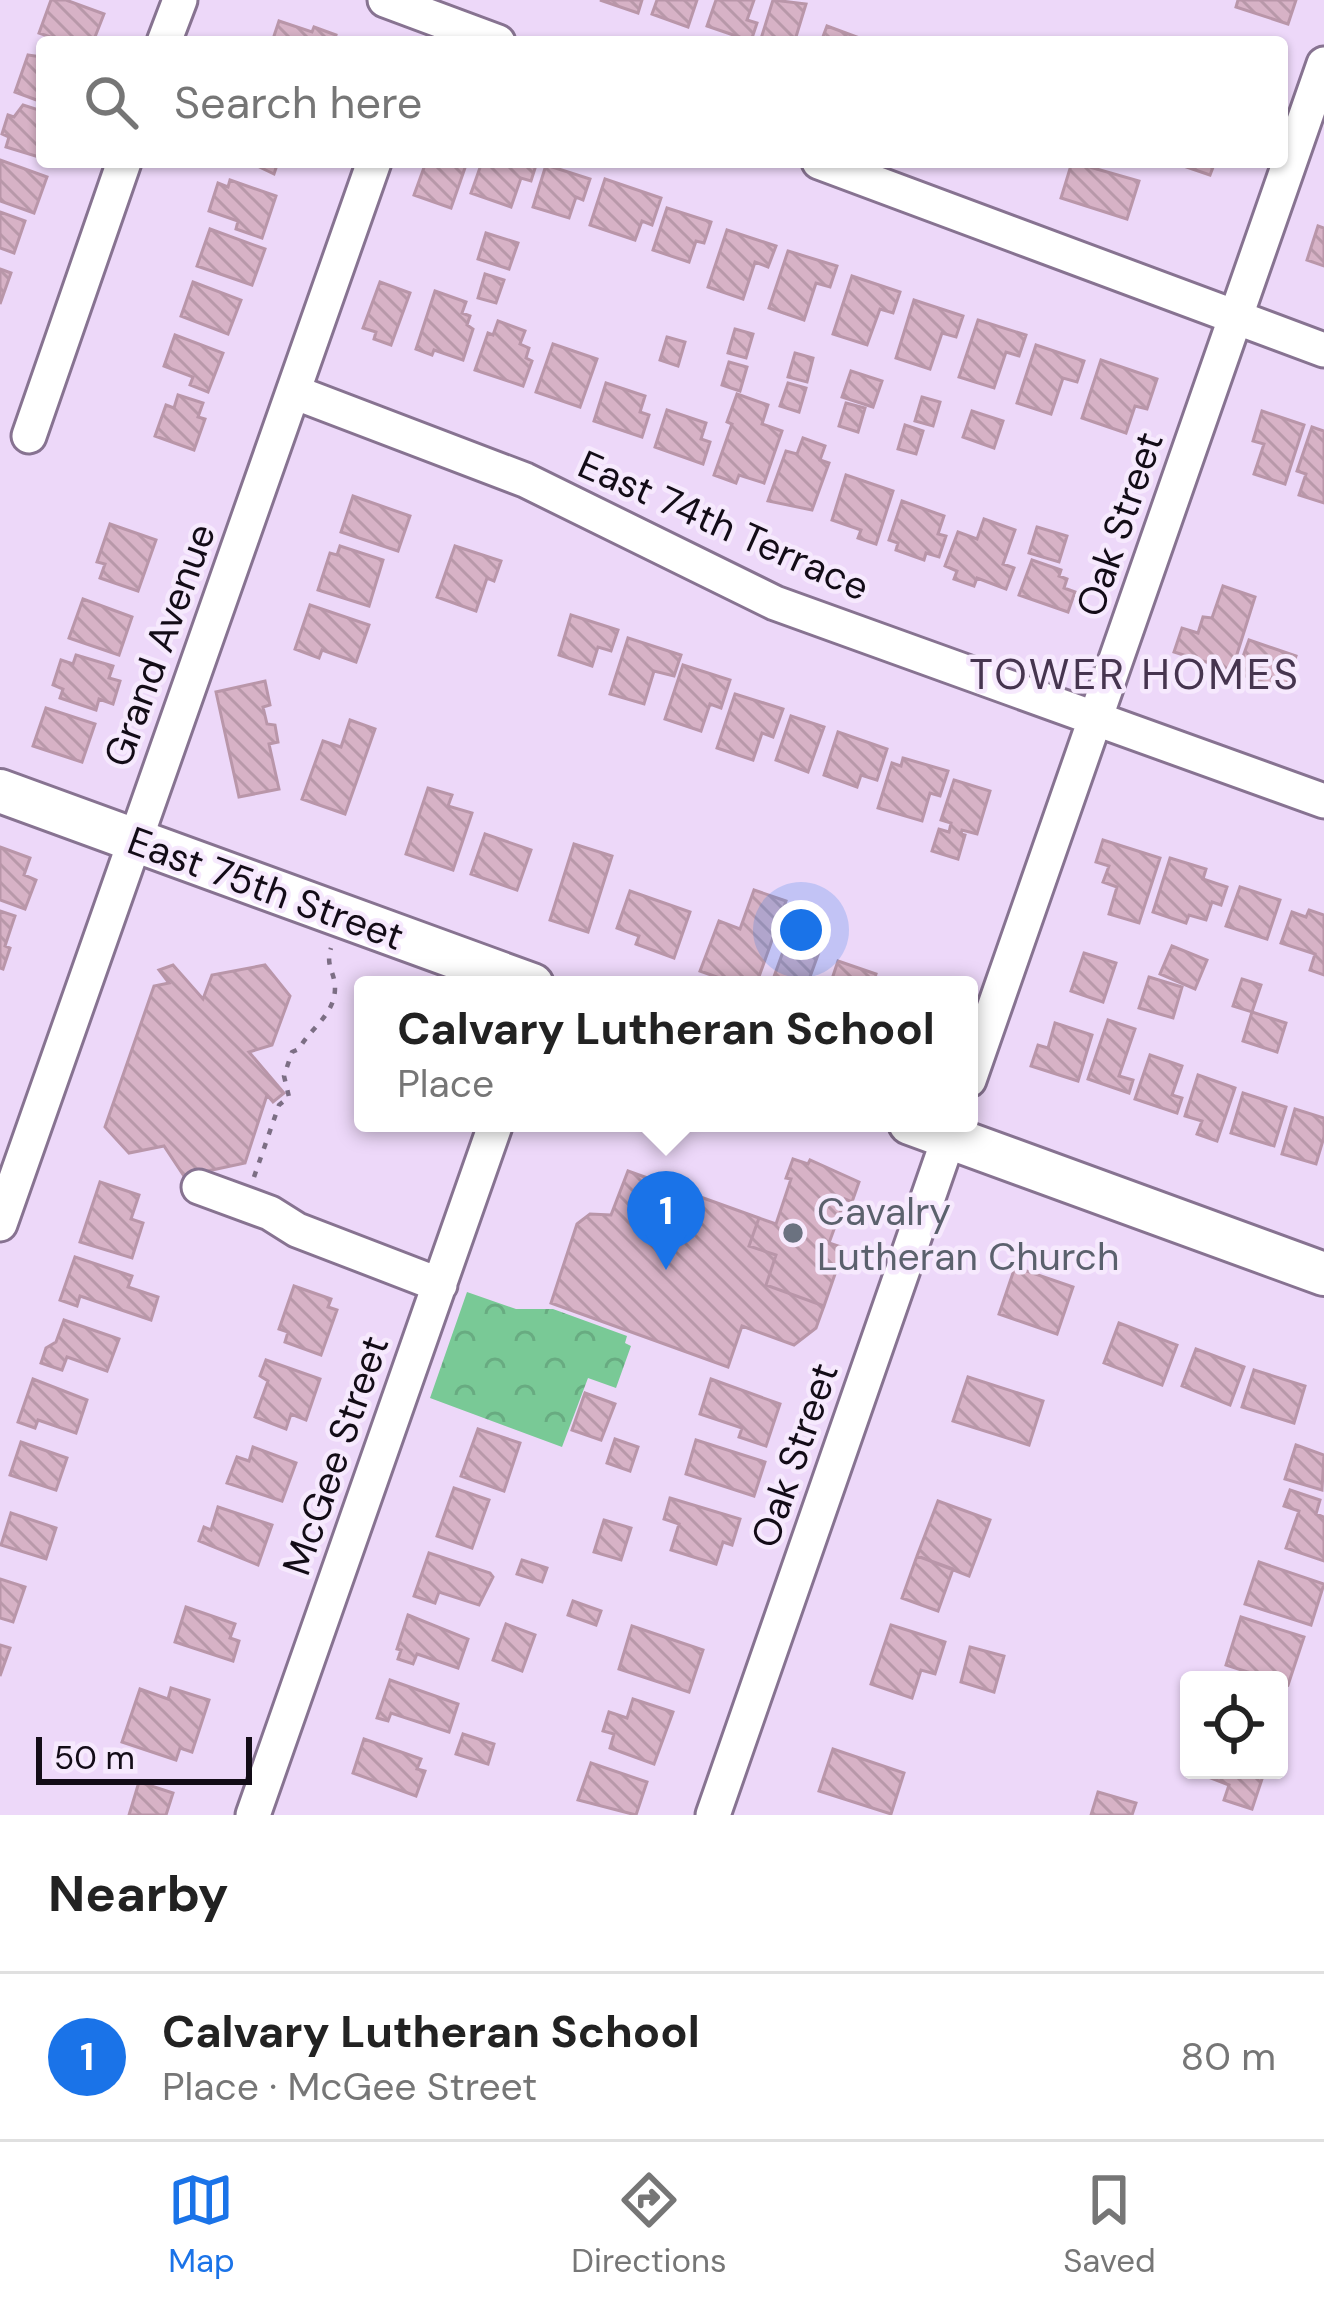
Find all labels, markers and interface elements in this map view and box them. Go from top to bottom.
search box [36,36,1288,168]
icon: search [78,69,144,135]
text: Search here [174,73,422,132]
street label: Oak Street [1064,425,1175,623]
street label: East 74th Terrace [570,439,877,612]
street label: Grand Avenue [92,517,227,774]
district label: TOWER HOMES [969,647,1301,702]
street label: East 75th Street [121,815,411,962]
your location [771,900,831,960]
popup [354,976,978,1132]
text: Calvary Lutheran School [397,999,935,1058]
text: Place [397,1058,494,1109]
pin: 1 [627,1171,705,1270]
place label: Cavalry Lutheran Church [817,1186,1119,1282]
marker: Cavalry Lutheran Church [780,1220,806,1246]
street label: McGee Street [271,1329,400,1582]
street label: Oak Street [739,1356,850,1554]
map controls [1180,1671,1288,1779]
button: locate [1180,1671,1288,1779]
scale bar [36,1731,252,1784]
text: 50 m [54,1736,135,1779]
text: Nearby [48,1860,229,1927]
text: Calvary Lutheran School [162,2002,700,2061]
text: 1 [80,2031,94,2082]
text: 80 m [1180,2031,1276,2082]
text: Place · McGee Street [162,2061,537,2112]
tab: Map [168,2167,235,2282]
tab: Directions [571,2167,727,2282]
tab: Saved [1063,2167,1156,2282]

